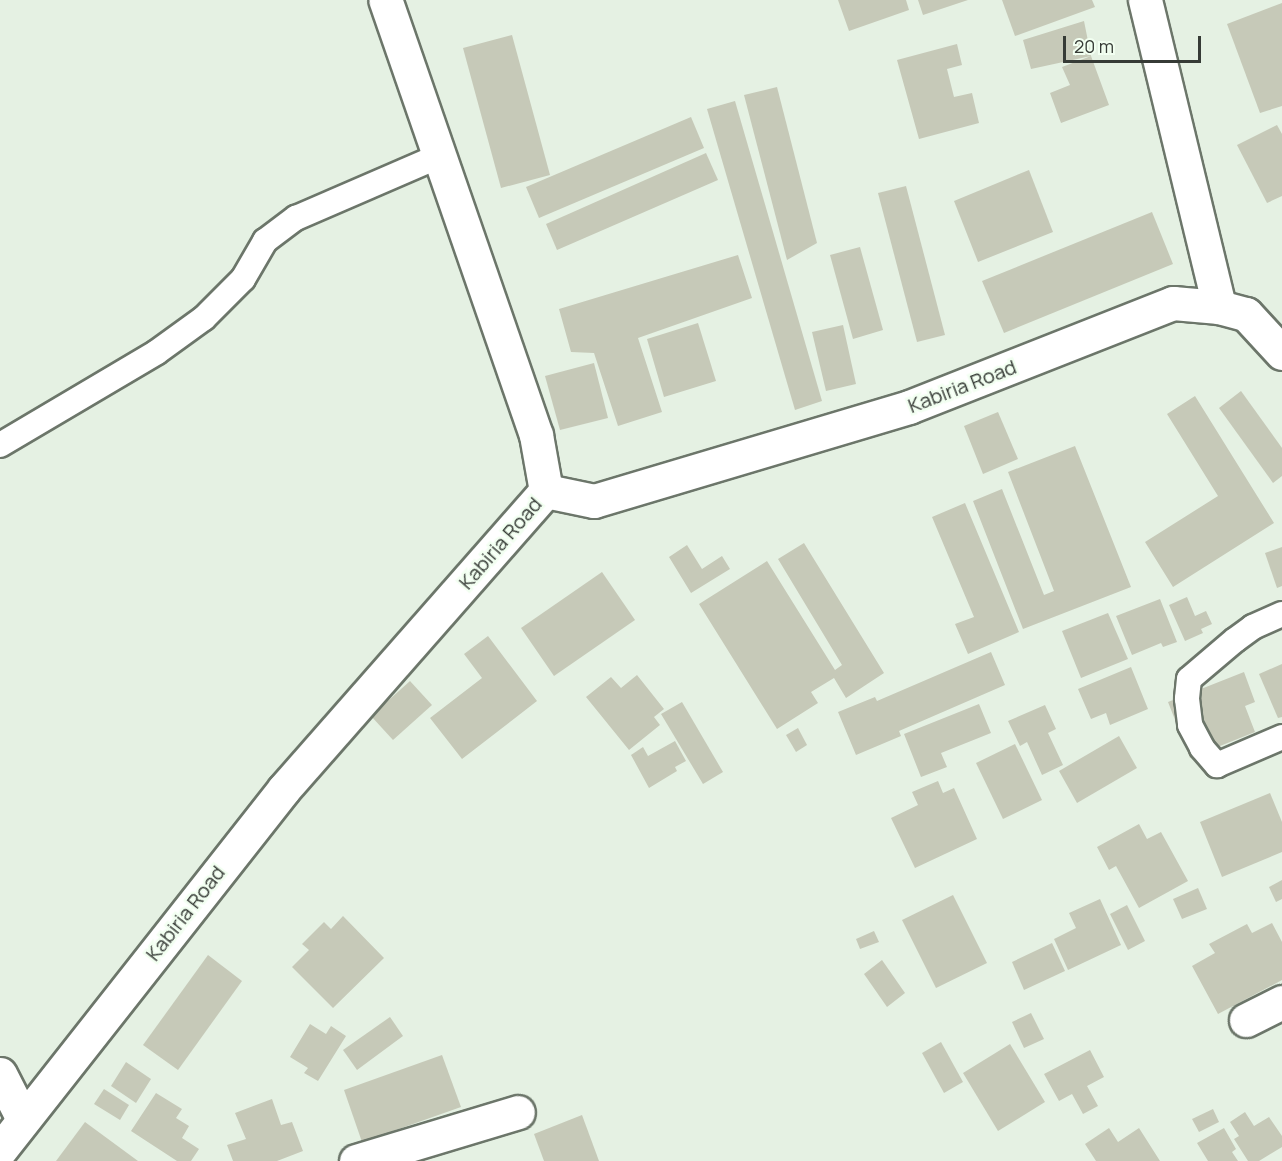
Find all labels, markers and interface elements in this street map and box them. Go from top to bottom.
scale bar [1066,24,1204,62]
text: 20 m [1074,34,1114,58]
street label: Kabiria Road [905,354,1019,418]
street label: Kabiria Road [454,492,546,594]
street label: Kabiria Road [140,861,230,965]

